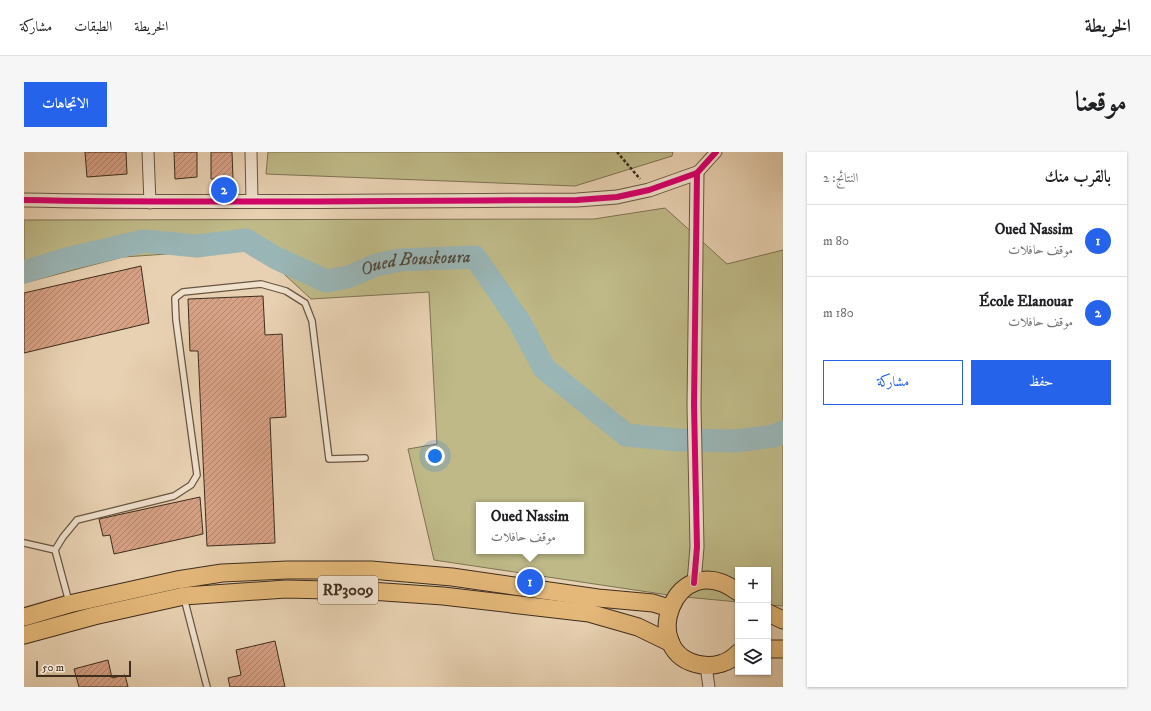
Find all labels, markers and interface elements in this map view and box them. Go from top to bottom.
text: الخريطة [1085,15,1131,38]
text: مشاركة [20,18,52,36]
text: الطبقات [74,18,112,36]
text: الخريطة [134,18,168,36]
button: الاتجاهات [24,82,107,127]
text: موقعنا [1075,85,1127,120]
text: بالقرب منك [1045,166,1111,188]
text: النتائج: 2 [823,170,858,186]
pin: 2 [211,175,237,205]
text: Oued Nassim [995,220,1073,239]
text: 80 m [823,233,849,249]
text: 1 [1096,233,1100,249]
text: موقف حافلات [1008,242,1073,258]
water label: Oued Bouskoura [357,246,471,281]
text: École Elanouar [979,292,1073,311]
text: 180 m [823,305,854,321]
text: 2 [1095,305,1101,321]
text: موقف حافلات [1008,314,1073,330]
button: مشاركة [823,360,963,405]
button: حفظ [971,360,1111,405]
your location [425,446,445,466]
popup [476,502,584,554]
text: Oued Nassim [491,507,569,526]
text: موقف حافلات [491,529,556,545]
pin: 1 [517,567,543,597]
map controls [735,567,771,675]
button: + [735,567,771,603]
road number: RP3009 [318,576,378,604]
button: − [735,603,771,639]
button: layers [735,639,771,675]
scale bar [36,659,131,678]
text: 50 m [42,661,64,675]

